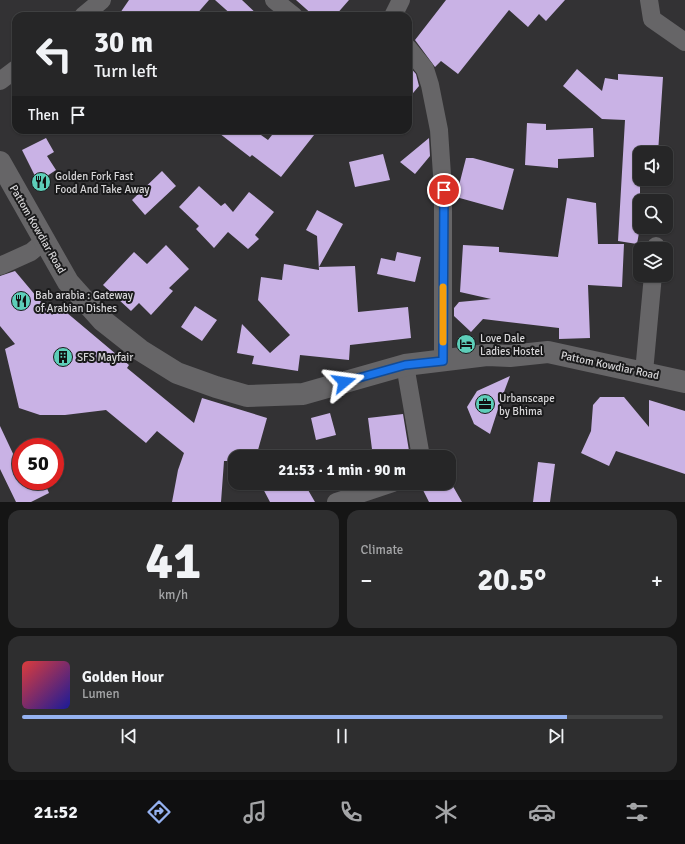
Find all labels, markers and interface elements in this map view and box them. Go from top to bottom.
text: 30 m [94,26,153,60]
icon: left [28,28,80,80]
text: Turn left [94,60,157,82]
icon: arrive [67,104,89,126]
text: Then [28,106,59,124]
map controls [633,146,673,282]
button: sound [633,146,673,186]
place label: Golden Fork Fast Food And Take Away [55,170,150,196]
restaurant icon: Golden Fork Fast Food And Take Away [30,171,52,193]
pin [427,173,461,207]
icon: arrive [433,179,455,201]
street label: Pattom Kowdiar Road [7,183,68,276]
button: search [633,194,673,234]
button: layers [633,242,673,282]
place label: Bab arabia : Gateway of Arabian Dishes [35,289,134,315]
restaurant icon: Bab arabia : Gateway of Arabian Dishes [10,290,32,312]
place label: Love Dale Ladies Hostel [480,332,543,358]
hotel icon: Love Dale Ladies Hostel [455,333,477,355]
building icon: SFS Mayfair [52,346,74,368]
street label: Pattom Kowdiar Road [560,349,660,382]
place label: SFS Mayfair [77,351,133,364]
position arrow [323,361,365,403]
place label: Urbanscape by Bhima [499,392,555,418]
office icon: Urbanscape by Bhima [474,393,496,415]
speed limit sign: 50 [12,438,64,490]
text: 21:53 · 1 min · 90 m [278,461,406,479]
text: 41 [145,529,201,593]
text: Climate [361,542,403,558]
text: 20.5° [477,562,546,599]
text: − [361,567,372,594]
text: + [651,567,663,594]
text: km/h [159,587,188,603]
text: Golden Hour [82,668,164,686]
text: Lumen [82,686,120,702]
icon: previous [118,725,140,747]
icon: pause [331,725,353,747]
icon: next [545,725,567,747]
icon: directions [145,798,173,826]
icon: music [241,798,269,826]
icon: phone [337,798,365,826]
icon: climate [432,798,460,826]
icon: car [528,798,556,826]
icon: filters [623,798,651,826]
text: 21:52 [34,801,78,823]

